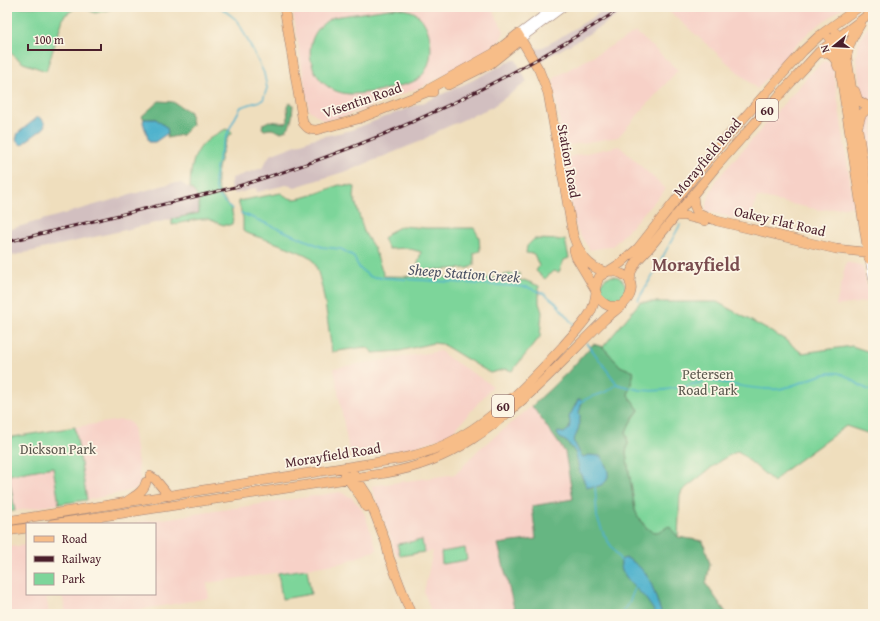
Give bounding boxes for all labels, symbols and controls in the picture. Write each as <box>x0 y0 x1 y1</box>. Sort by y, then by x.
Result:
scale bar <box>28 26 101 52</box>
north arrow <box>814 26 854 66</box>
text: 100 m <box>34 31 64 48</box>
text: N <box>816 43 833 55</box>
street label: Visentin Road <box>320 77 405 123</box>
road number: 60 <box>756 99 778 121</box>
street label: Morayfield Road <box>668 113 746 200</box>
street label: Station Road <box>553 123 585 200</box>
street label: Oakey Flat Road <box>732 201 828 241</box>
district label: Morayfield <box>652 251 741 278</box>
water label: Sheep Station Creek <box>407 259 521 287</box>
park label: Petersen Road Park <box>678 364 739 400</box>
road number: 60 <box>492 395 514 417</box>
street label: Morayfield Road <box>284 437 383 472</box>
park label: Dickson Park <box>20 439 97 459</box>
legend <box>26 523 156 595</box>
text: Road <box>62 530 88 547</box>
text: Railway <box>62 550 101 567</box>
text: Park <box>62 570 86 587</box>

